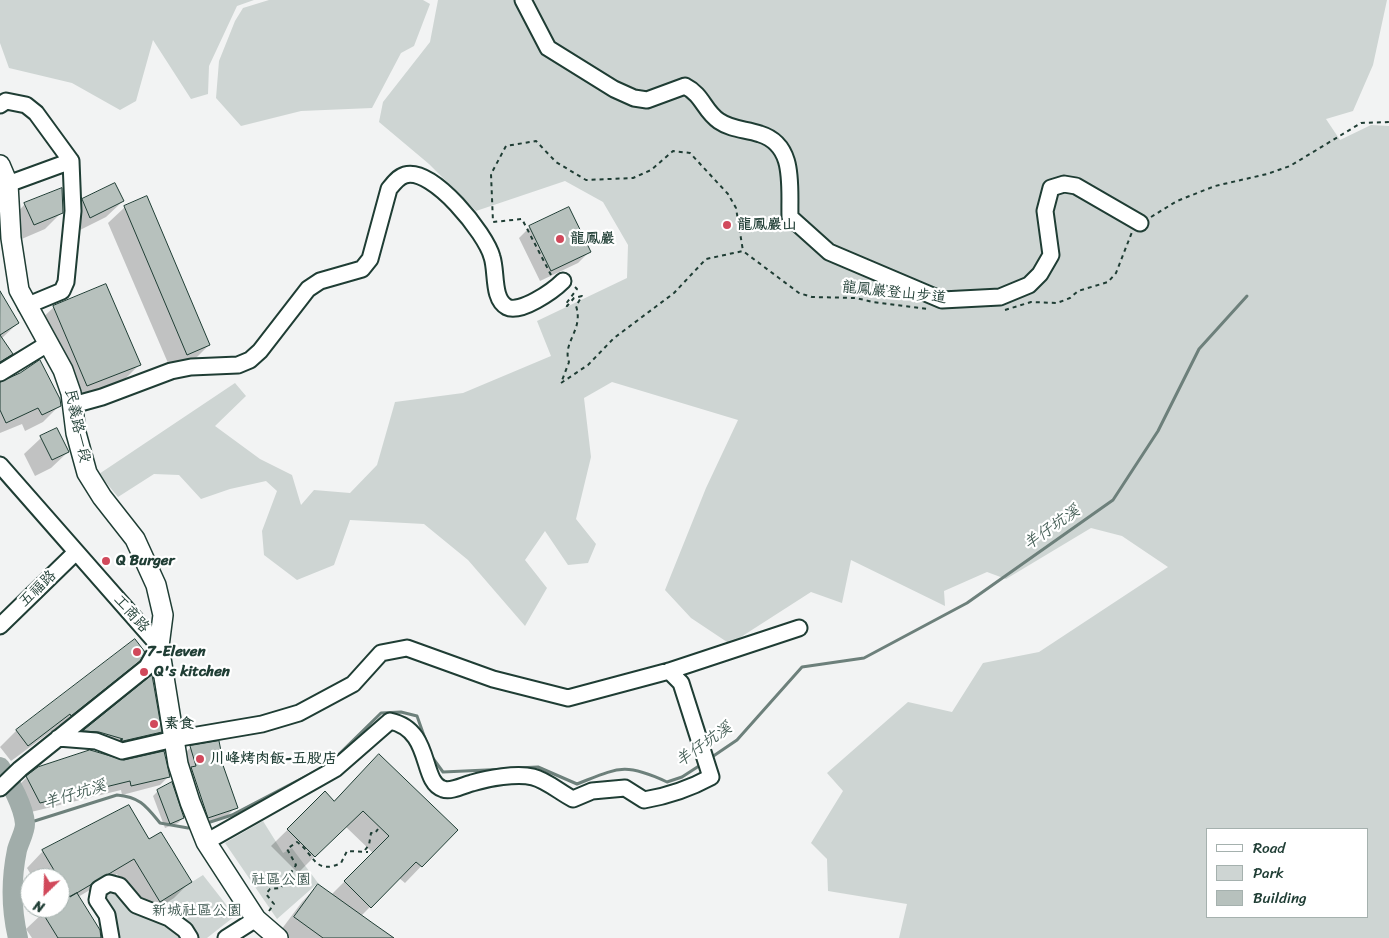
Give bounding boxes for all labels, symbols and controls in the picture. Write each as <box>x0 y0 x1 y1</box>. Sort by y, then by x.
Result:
place label: 龍鳳巖山 <box>737 216 797 234</box>
marker: 龍鳳巖山 <box>721 219 733 231</box>
place label: 龍鳳巖 <box>570 230 615 248</box>
marker: 龍鳳巖 <box>554 233 566 245</box>
street label: 龍鳳巖登山步道 <box>841 279 947 307</box>
street label: 民義路一段 <box>60 387 94 465</box>
water label: 羊仔坑溪 <box>1020 502 1084 554</box>
place label: Q Burger <box>116 552 175 570</box>
marker: Q Burger <box>100 555 112 567</box>
street label: 五福路 <box>16 567 60 611</box>
street label: 工商路 <box>109 591 153 637</box>
place label: 7-Eleven <box>147 643 206 661</box>
marker: 7-Eleven <box>131 646 143 658</box>
place label: Q's kitchen <box>154 663 230 681</box>
marker: Q's kitchen <box>138 666 150 678</box>
place label: 素食 <box>164 715 194 733</box>
marker: 素食 <box>148 718 160 730</box>
water label: 羊仔坑溪 <box>672 719 736 771</box>
place label: 川峰烤肉飯-五股店 <box>210 750 337 768</box>
marker: 川峰烤肉飯-五股店 <box>194 753 206 765</box>
water label: 羊仔坑溪 <box>42 776 108 814</box>
legend <box>1206 828 1369 918</box>
text: Road <box>1253 835 1285 861</box>
text: Park <box>1253 860 1284 886</box>
north arrow <box>20 868 70 918</box>
park label: 社區公園 <box>251 871 311 889</box>
text: Building <box>1253 885 1307 911</box>
text: N <box>30 893 49 920</box>
park label: 新城社區公園 <box>152 902 242 920</box>

